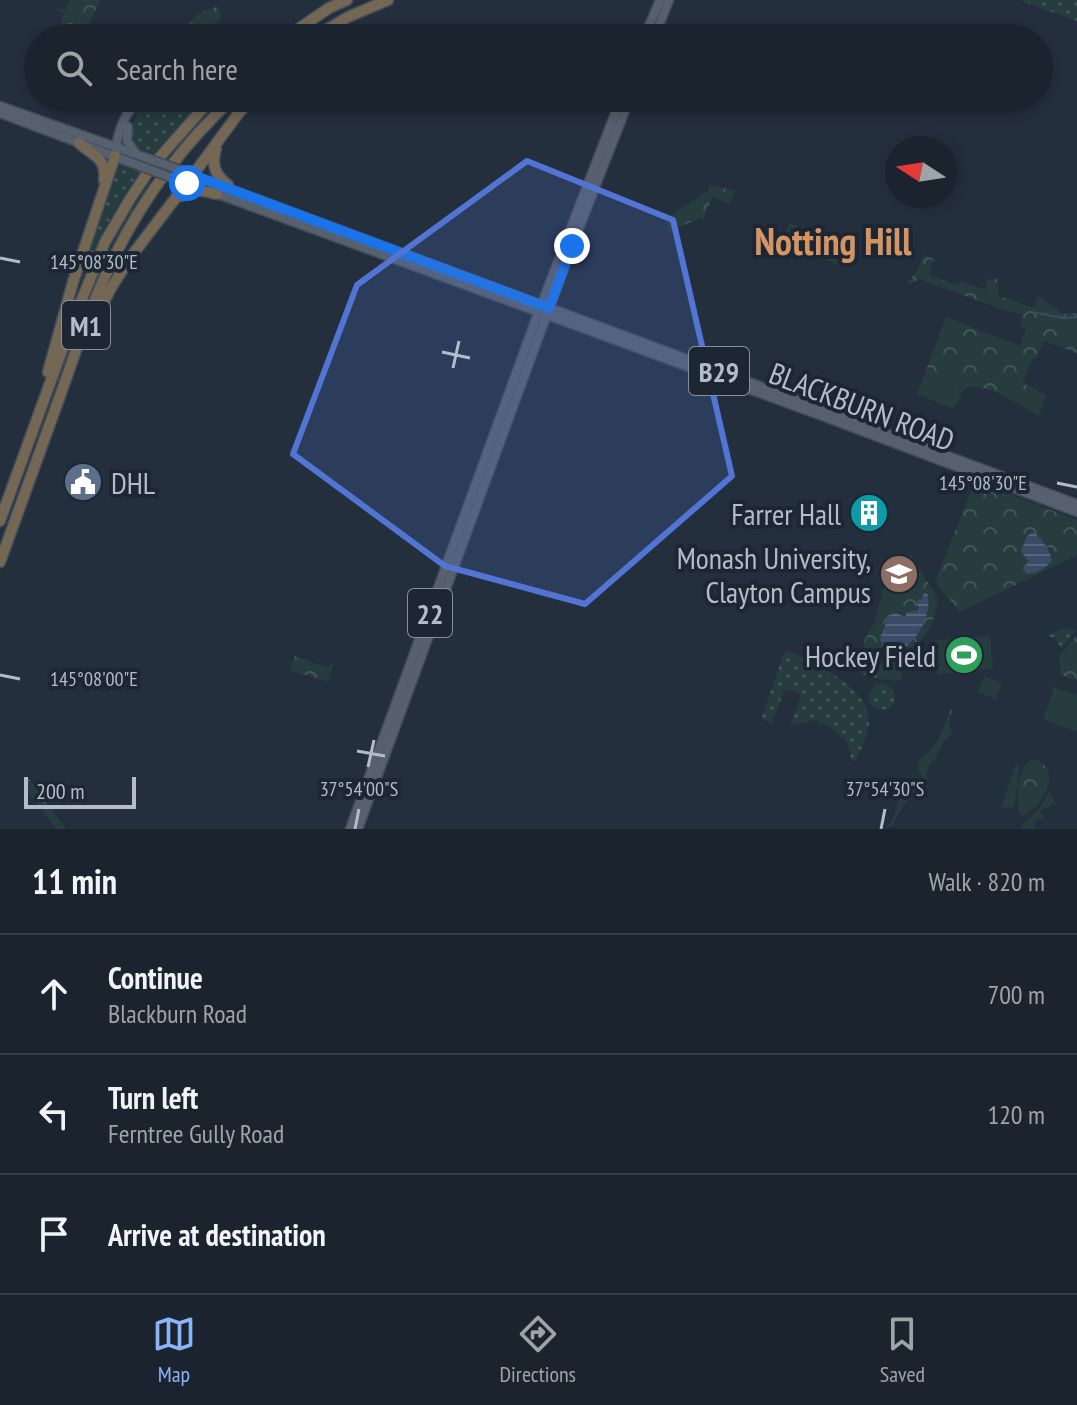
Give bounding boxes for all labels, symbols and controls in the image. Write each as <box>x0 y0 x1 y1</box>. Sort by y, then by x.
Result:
search box <box>24 24 1053 112</box>
icon: search <box>52 46 96 90</box>
text: Search here <box>116 49 238 88</box>
north arrow <box>885 136 957 208</box>
route start <box>169 165 205 201</box>
district label: Notting Hill <box>755 216 912 265</box>
route end <box>554 228 590 264</box>
text: 145°08'30"E <box>50 249 138 275</box>
road number: M1 <box>62 301 110 349</box>
road number: B29 <box>689 347 749 395</box>
street label: BLACKBURN ROAD <box>764 353 960 459</box>
public building icon: DHL <box>62 461 104 503</box>
place label: DHL <box>111 463 156 502</box>
text: 145°08'30"E <box>939 470 1027 496</box>
building icon: Farrer Hall <box>848 492 890 534</box>
place label: Farrer Hall <box>731 494 841 533</box>
place label: Monash University, Clayton Campus <box>677 538 871 611</box>
school or university icon: Monash University, Clayton Campus <box>878 553 920 595</box>
road number: 22 <box>408 589 452 637</box>
sports icon: Hockey Field <box>943 634 985 676</box>
place label: Hockey Field <box>805 636 936 675</box>
text: 145°08'00"E <box>50 666 138 692</box>
scale bar <box>24 773 136 809</box>
text: 37°54'00"S <box>320 776 398 802</box>
text: 37°54'30"S <box>846 776 924 802</box>
text: 200 m <box>36 777 85 805</box>
text: 11 min <box>32 859 117 903</box>
text: Walk · 820 m <box>928 865 1045 898</box>
text: Continue <box>108 958 203 997</box>
icon: ahead <box>32 972 76 1016</box>
text: 700 m <box>987 978 1045 1011</box>
text: Blackburn Road <box>108 997 247 1030</box>
text: Turn left <box>108 1078 198 1117</box>
icon: left <box>32 1092 76 1136</box>
text: 120 m <box>987 1098 1045 1131</box>
text: Ferntree Gully Road <box>108 1117 284 1150</box>
icon: arrive <box>32 1212 76 1256</box>
text: Arrive at destination <box>108 1215 326 1254</box>
tab: Map <box>152 1312 196 1388</box>
tab: Directions <box>500 1312 576 1388</box>
tab: Saved <box>880 1312 925 1388</box>

